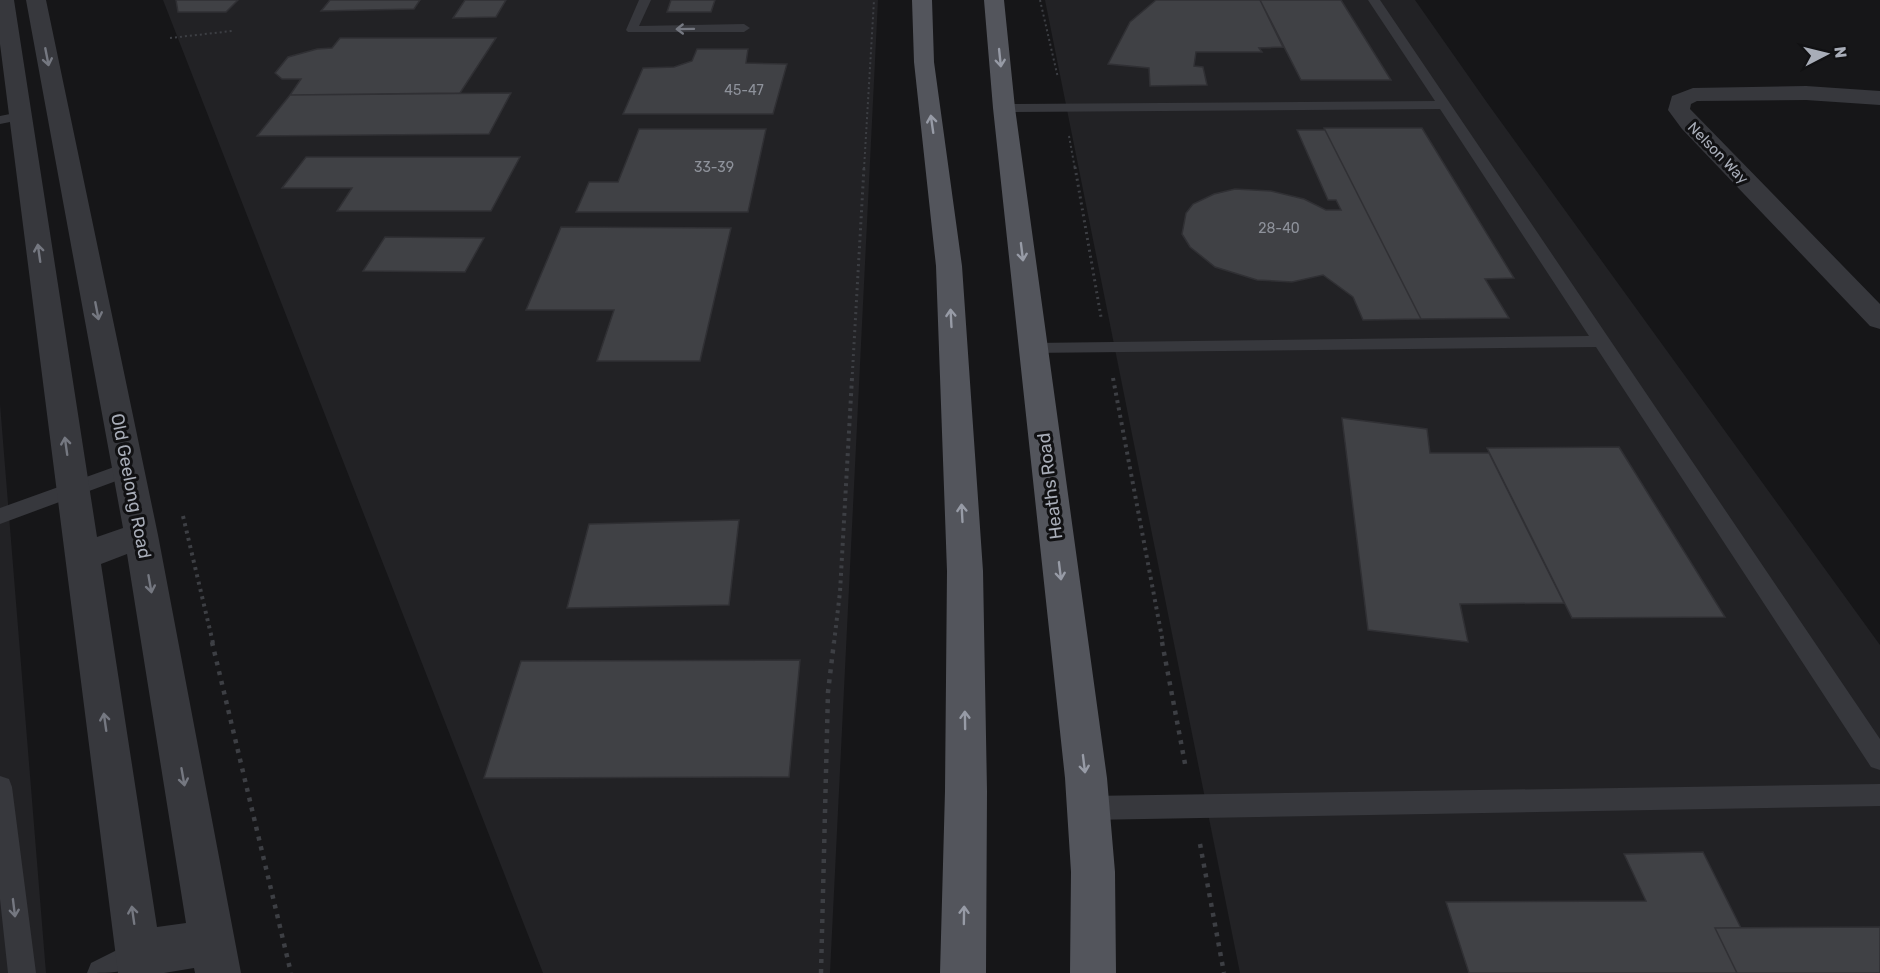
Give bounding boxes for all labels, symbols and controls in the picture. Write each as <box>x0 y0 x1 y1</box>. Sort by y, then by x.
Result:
one-way arrow <box>676 23 696 35</box>
north arrow <box>1796 24 1856 84</box>
text: N <box>1830 45 1851 59</box>
one-way arrow <box>42 47 53 67</box>
one-way arrow <box>994 48 1005 68</box>
house number: 45-47 <box>724 82 764 99</box>
one-way arrow <box>926 115 937 135</box>
street label: Nelson Way <box>1684 118 1752 188</box>
house number: 33-39 <box>694 159 734 176</box>
house number: 28-40 <box>1258 220 1300 237</box>
one-way arrow <box>1017 242 1028 261</box>
one-way arrow <box>33 243 44 263</box>
one-way arrow <box>92 300 103 320</box>
one-way arrow <box>946 309 957 329</box>
street label: Old Geelong Road <box>106 411 156 561</box>
street label: Heaths Road <box>1033 432 1067 540</box>
one-way arrow <box>61 436 72 456</box>
one-way arrow <box>956 503 967 523</box>
one-way arrow <box>1055 560 1066 580</box>
one-way arrow <box>145 574 156 594</box>
one-way arrow <box>960 710 971 730</box>
one-way arrow <box>100 713 111 732</box>
one-way arrow <box>1079 754 1090 774</box>
one-way arrow <box>178 766 189 786</box>
one-way arrow <box>9 897 20 917</box>
one-way arrow <box>958 905 970 925</box>
one-way arrow <box>128 906 139 925</box>

